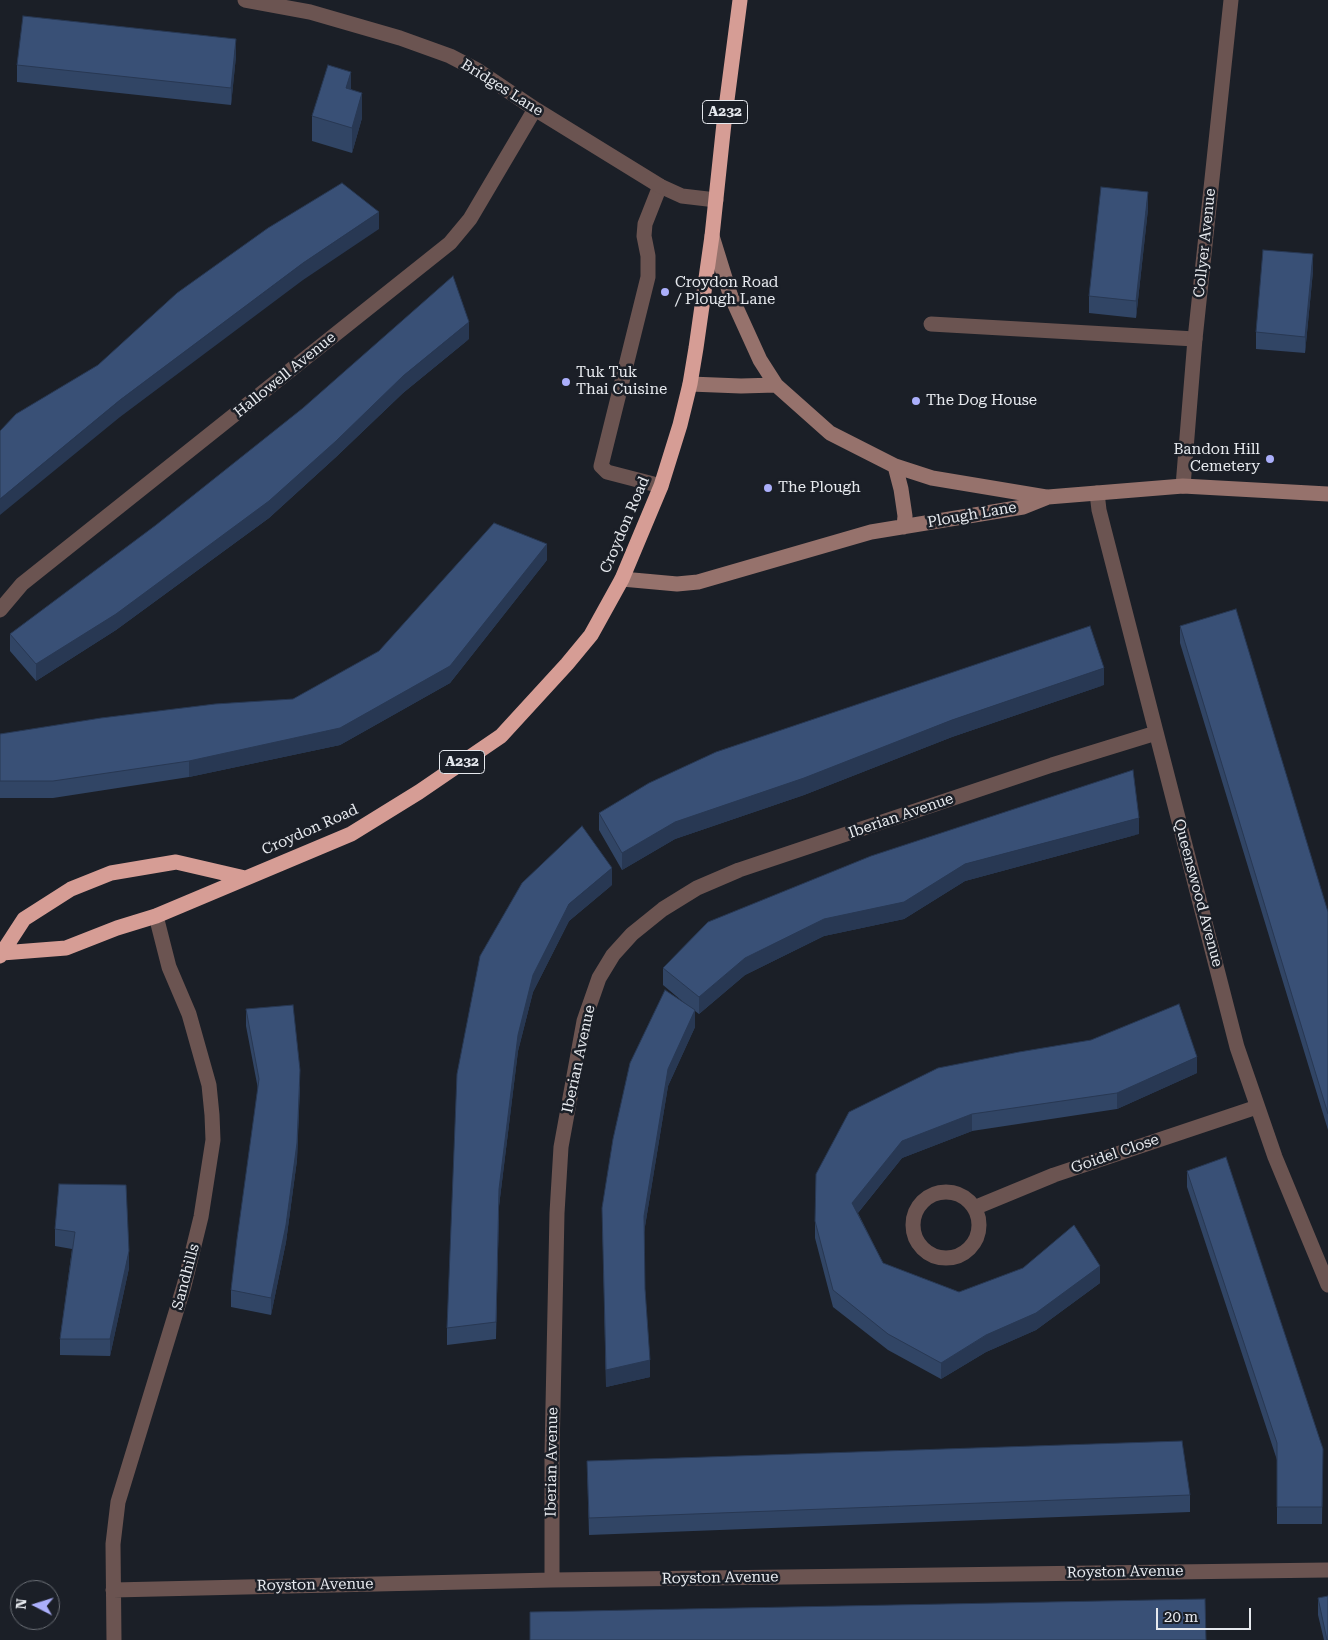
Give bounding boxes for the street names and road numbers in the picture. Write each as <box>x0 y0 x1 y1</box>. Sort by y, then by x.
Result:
street label: Bridges Lane <box>458 56 546 120</box>
road number: A232 <box>702 100 748 124</box>
street label: Collyer Avenue <box>1190 187 1220 299</box>
street label: Hallowell Avenue <box>230 328 340 422</box>
street label: Croydon Road <box>597 474 653 576</box>
street label: Plough Lane <box>926 498 1018 532</box>
road number: A232 <box>440 750 484 774</box>
street label: Iberian Avenue <box>846 790 956 842</box>
street label: Croydon Road <box>259 801 361 859</box>
street label: Queenswood Avenue <box>1170 817 1226 969</box>
street label: Iberian Avenue <box>559 1003 599 1115</box>
street label: Goidel Close <box>1069 1131 1161 1177</box>
street label: Sandhills <box>169 1242 203 1312</box>
street label: Iberian Avenue <box>542 1407 562 1517</box>
street label: Royston Avenue <box>1066 1562 1184 1582</box>
street label: Royston Avenue <box>661 1568 779 1588</box>
street label: Royston Avenue <box>256 1575 374 1595</box>

